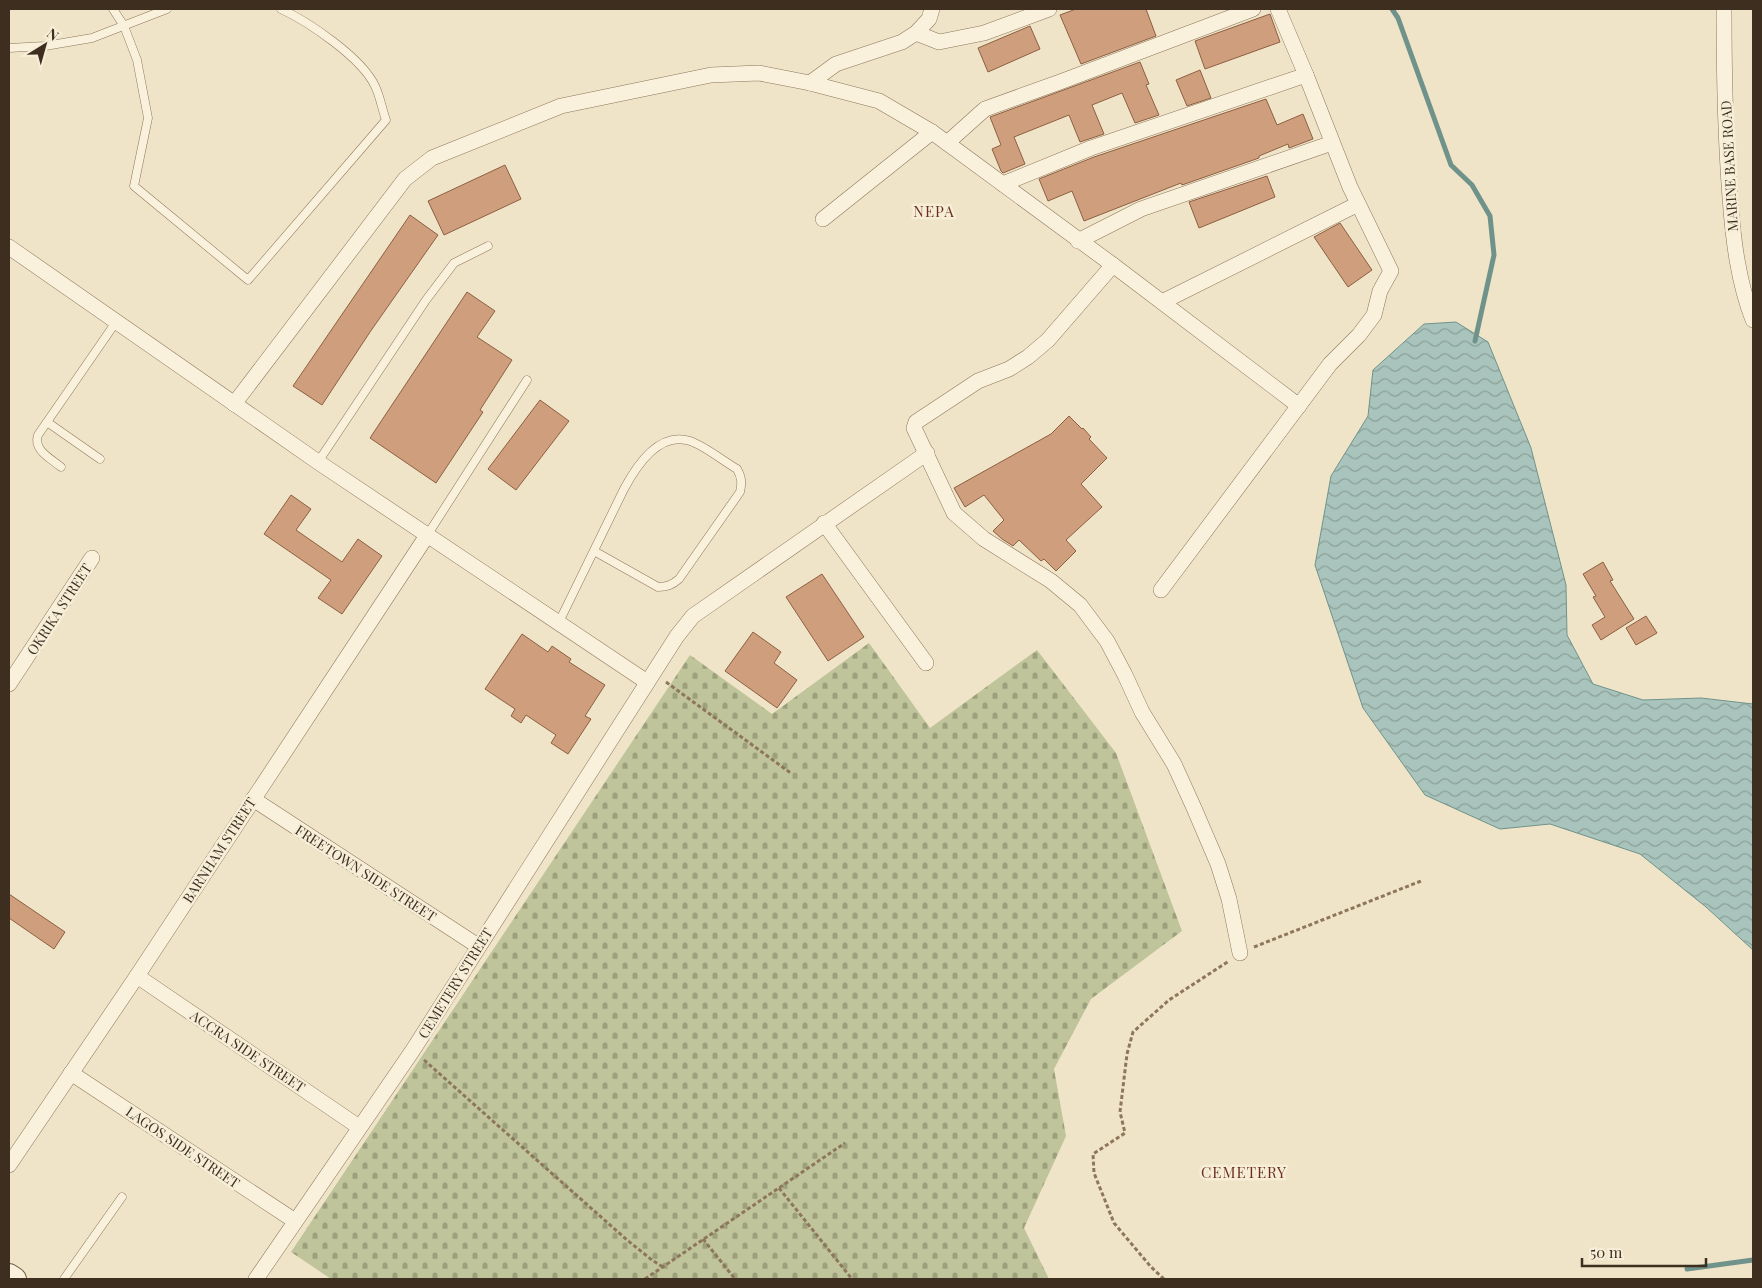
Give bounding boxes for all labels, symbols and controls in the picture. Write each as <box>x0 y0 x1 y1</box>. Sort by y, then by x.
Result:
north arrow <box>20 20 70 70</box>
text: N <box>43 24 63 45</box>
street label: MARINE BASE ROAD <box>1716 100 1742 232</box>
district label: NEPA <box>913 201 955 221</box>
street label: OKRIKA STREET <box>22 559 96 659</box>
street label: BARNHAM STREET <box>178 793 260 906</box>
street label: FREETOWN SIDE STREET <box>292 820 440 926</box>
street label: CEMETERY STREET <box>413 924 497 1042</box>
street label: ACCRA SIDE STREET <box>186 1005 309 1097</box>
street label: LAGOS SIDE STREET <box>122 1102 244 1192</box>
district label: CEMETERY <box>1201 1162 1287 1182</box>
scale bar <box>1582 1236 1706 1268</box>
text: 50 m <box>1590 1242 1623 1262</box>

